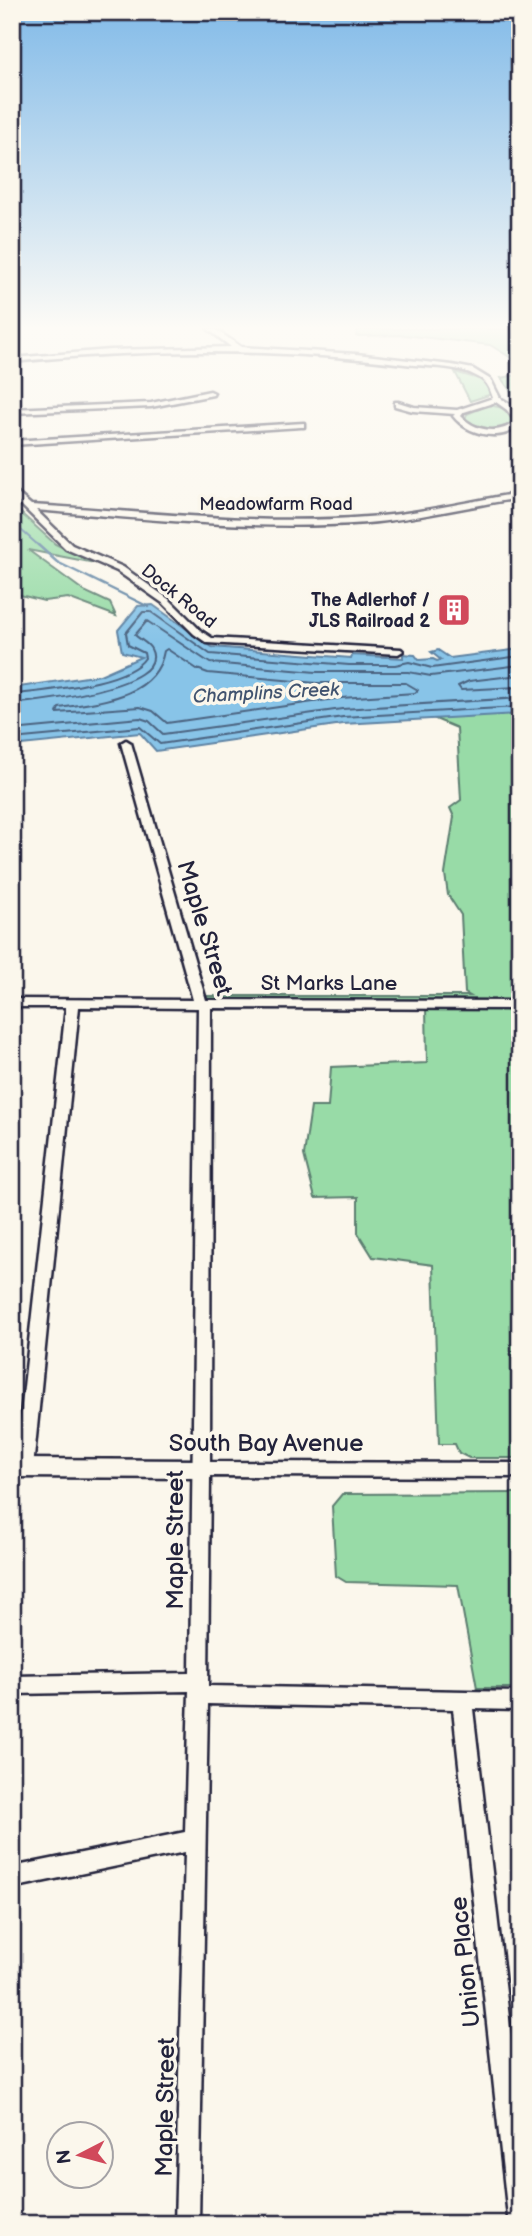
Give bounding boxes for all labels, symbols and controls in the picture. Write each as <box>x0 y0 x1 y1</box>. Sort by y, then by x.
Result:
street label: Meadowfarm Road <box>199 494 353 515</box>
street label: Dock Road <box>137 560 220 633</box>
place label: The Adlerhof / JLS Railroad 2 <box>309 590 430 632</box>
building icon: The Adlerhof / JLS Railroad 2 <box>435 591 473 629</box>
water label: Champlins Creek <box>192 678 341 709</box>
street label: Maple Street <box>170 857 239 1000</box>
street label: St Marks Lane <box>261 971 397 996</box>
street label: South Bay Avenue <box>169 1429 363 1458</box>
street label: Maple Street <box>161 1470 190 1610</box>
street label: Union Place <box>444 1895 487 2029</box>
street label: Maple Street <box>150 2036 181 2177</box>
north arrow <box>46 2120 116 2190</box>
text: N <box>52 2148 77 2165</box>

